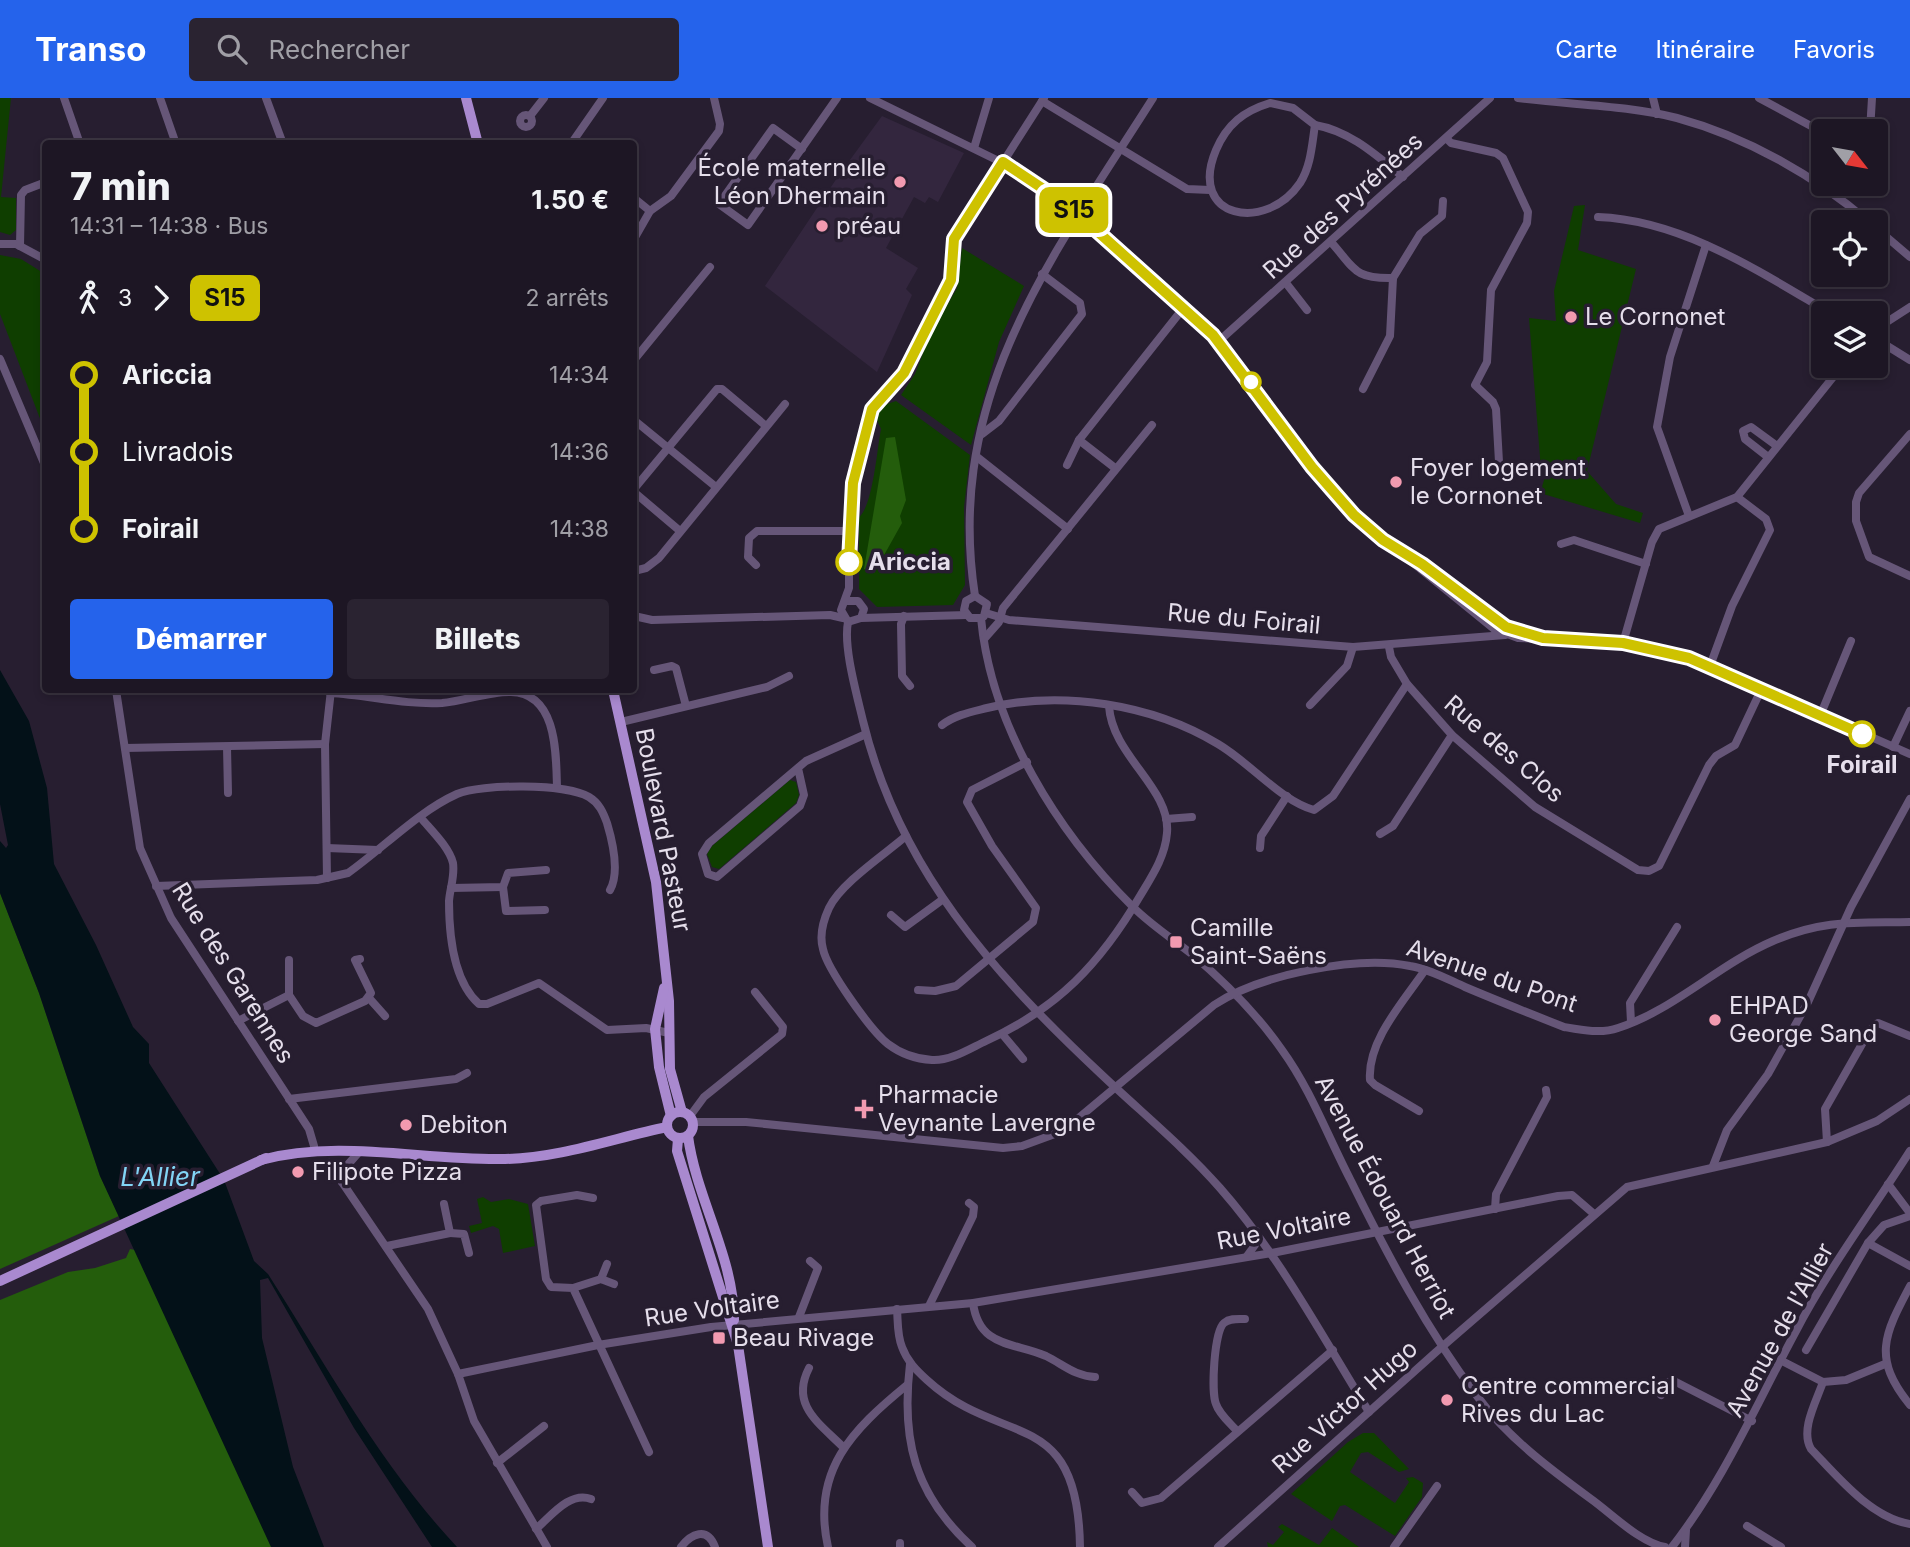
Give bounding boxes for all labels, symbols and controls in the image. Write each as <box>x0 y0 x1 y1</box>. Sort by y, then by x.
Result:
search box <box>189 18 679 81</box>
text: Transo <box>35 29 147 69</box>
icon: search <box>213 30 251 68</box>
text: Rechercher <box>269 34 410 65</box>
text: Carte <box>1555 35 1617 64</box>
text: Itinéraire <box>1655 35 1755 64</box>
text: Favoris <box>1793 35 1875 64</box>
north arrow <box>1811 119 1888 196</box>
map controls <box>1811 119 1888 378</box>
street label: Rue des Pyrénées <box>1257 126 1428 285</box>
place label: École maternelle Léon Dhermain <box>698 152 886 210</box>
text: 7 min <box>70 163 171 209</box>
marker: École maternelle Léon Dhermain <box>892 174 908 190</box>
text: 1.50 € <box>531 184 609 215</box>
line badge: S15 <box>1034 187 1114 233</box>
text: S15 <box>1053 195 1095 224</box>
button: locate <box>1811 210 1888 287</box>
place label: préau <box>836 211 901 240</box>
text: 14:31 – 14:38 · Bus <box>70 212 268 240</box>
marker: préau <box>814 218 830 234</box>
icon: walk <box>70 279 108 317</box>
icon: forward <box>142 279 180 317</box>
text: S15 <box>204 283 246 312</box>
text: 3 <box>118 284 132 312</box>
text: 2 arrêts <box>525 284 609 312</box>
button: layers <box>1811 301 1888 378</box>
place label: Le Cornonet <box>1585 302 1725 331</box>
marker: Le Cornonet <box>1563 309 1579 325</box>
text: Ariccia <box>122 359 212 390</box>
text: 14:34 <box>549 361 609 389</box>
unlabelled marker <box>1241 372 1261 392</box>
text: Livradois <box>122 436 234 467</box>
text: 14:36 <box>550 438 609 466</box>
place label: Foyer logement le Cornonet <box>1410 453 1586 510</box>
marker: Foyer logement le Cornonet <box>1388 474 1404 490</box>
text: Foirail <box>122 513 199 544</box>
text: 14:38 <box>550 515 609 543</box>
place label: Ariccia <box>868 547 951 576</box>
marker: Ariccia <box>836 549 862 575</box>
street label: Rue du Foirail <box>1166 597 1322 640</box>
button: Démarrer <box>70 599 333 679</box>
button: Billets <box>347 599 609 679</box>
street label: Rue des Clos <box>1439 689 1570 808</box>
marker: Foirail <box>1849 721 1875 747</box>
street label: Boulevard Pasteur <box>630 726 697 934</box>
place label: Foirail <box>1826 750 1898 779</box>
street label: Rue des Garennes <box>166 877 301 1068</box>
place label: Camille Saint-Saëns <box>1190 913 1327 970</box>
street label: Avenue du Pont <box>1403 933 1581 1018</box>
marker: Camille Saint-Saëns <box>1168 934 1184 950</box>
place label: EHPAD George Sand <box>1729 991 1877 1048</box>
marker: EHPAD George Sand <box>1707 1012 1723 1028</box>
street label: Avenue Édouard Herriot <box>1309 1070 1463 1323</box>
place label: Pharmacie Veynante Lavergne <box>878 1080 1096 1137</box>
marker: Pharmacie Veynante Lavergne <box>856 1101 872 1117</box>
place label: Debiton <box>420 1110 508 1139</box>
marker: Debiton <box>398 1117 414 1133</box>
place label: Filipote Pizza <box>312 1157 462 1186</box>
water label: L'Allier <box>120 1161 201 1192</box>
marker: Filipote Pizza <box>290 1164 306 1180</box>
street label: Rue Voltaire <box>1214 1201 1354 1256</box>
street label: Avenue de l'Allier <box>1720 1238 1839 1422</box>
street label: Rue Voltaire <box>642 1285 781 1332</box>
place label: Beau Rivage <box>733 1323 874 1352</box>
marker: Beau Rivage <box>711 1330 727 1346</box>
street label: Rue Victor Hugo <box>1266 1334 1423 1479</box>
place label: Centre commercial Rives du Lac <box>1461 1371 1676 1428</box>
marker: Centre commercial Rives du Lac <box>1439 1392 1455 1408</box>

